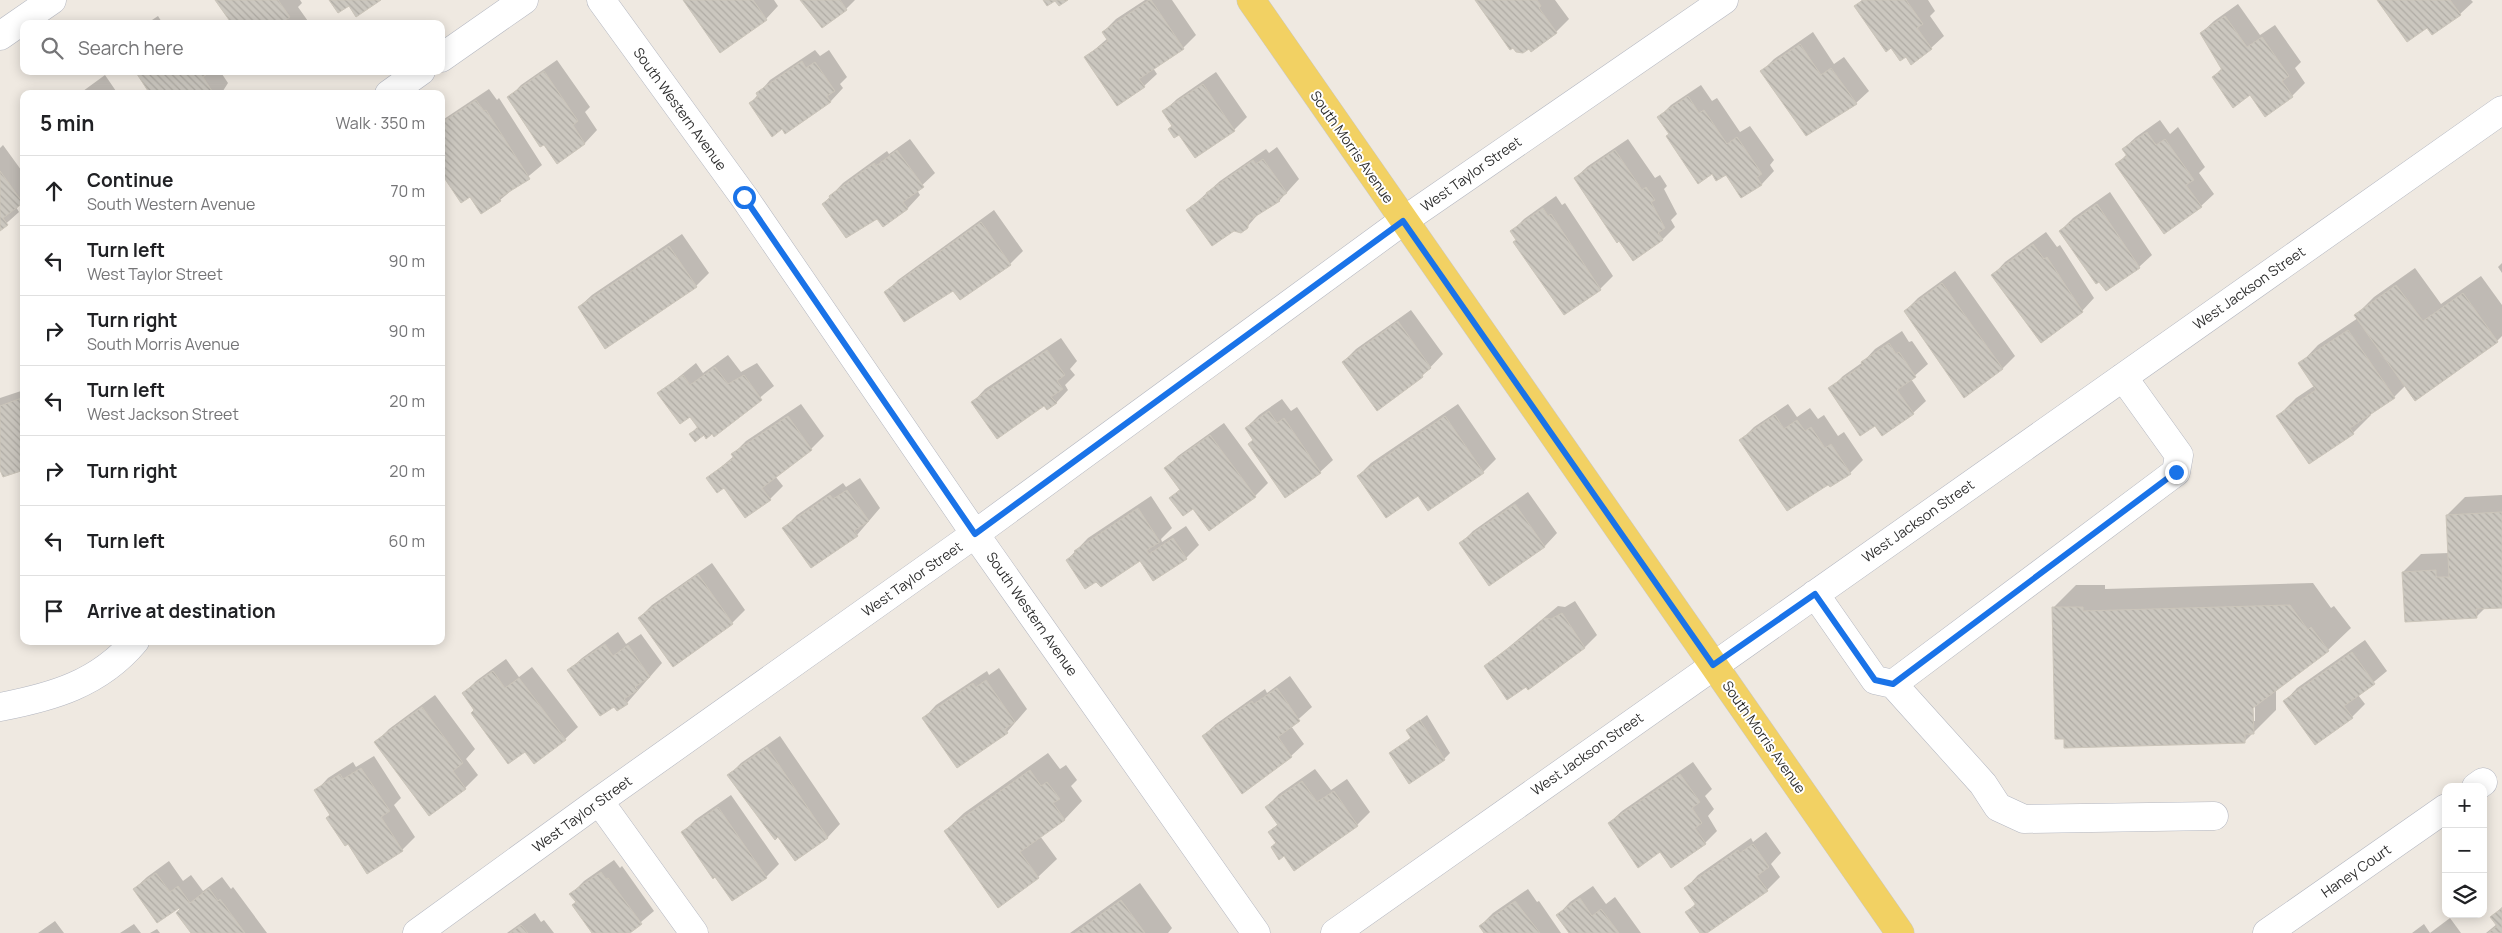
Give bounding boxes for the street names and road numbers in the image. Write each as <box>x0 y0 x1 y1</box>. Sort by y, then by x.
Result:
street label: South Western Avenue <box>629 44 731 174</box>
street label: South Morris Avenue <box>1306 87 1398 207</box>
street label: West Taylor Street <box>1417 132 1525 215</box>
street label: West Jackson Street <box>2189 241 2309 333</box>
street label: West Jackson Street <box>1858 474 1978 566</box>
street label: West Taylor Street <box>858 537 966 620</box>
street label: South Western Avenue <box>982 548 1082 680</box>
street label: South Morris Avenue <box>1718 677 1810 797</box>
street label: West Jackson Street <box>1527 707 1647 799</box>
street label: West Taylor Street <box>528 771 636 856</box>
street label: Haney Court <box>2317 839 2395 902</box>

